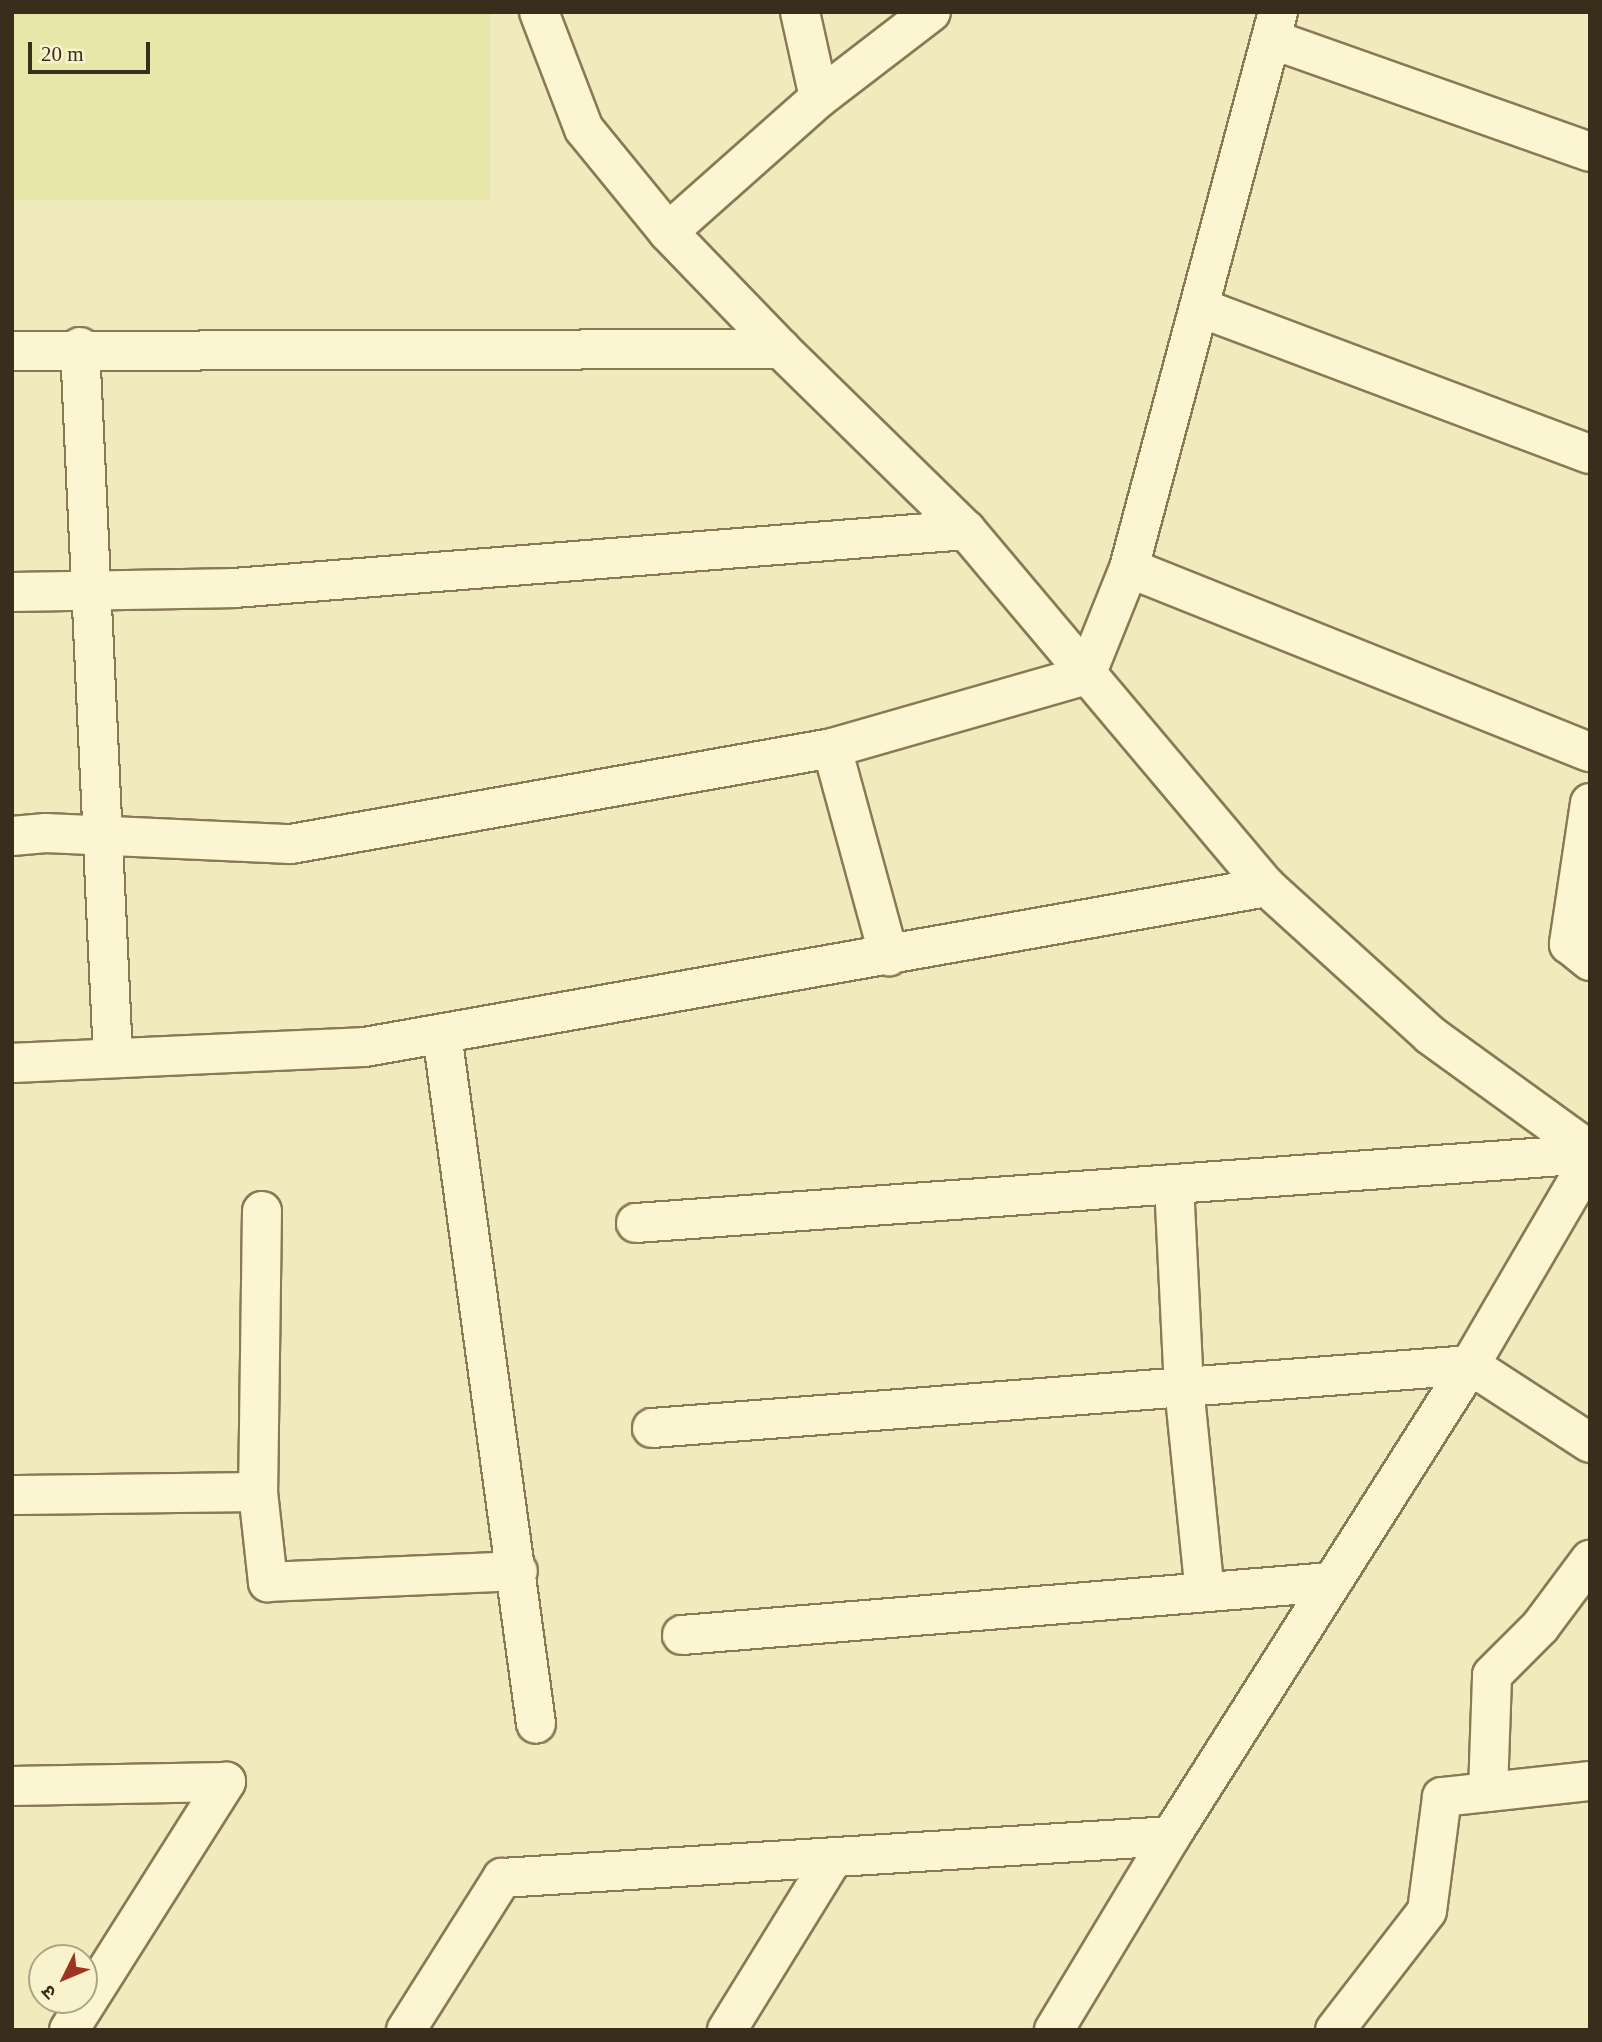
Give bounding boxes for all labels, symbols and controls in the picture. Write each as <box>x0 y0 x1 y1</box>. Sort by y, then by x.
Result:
scale bar <box>32 28 154 72</box>
text: 20 m <box>41 42 84 66</box>
north arrow <box>28 1944 98 2014</box>
text: उ <box>37 1981 60 2004</box>

